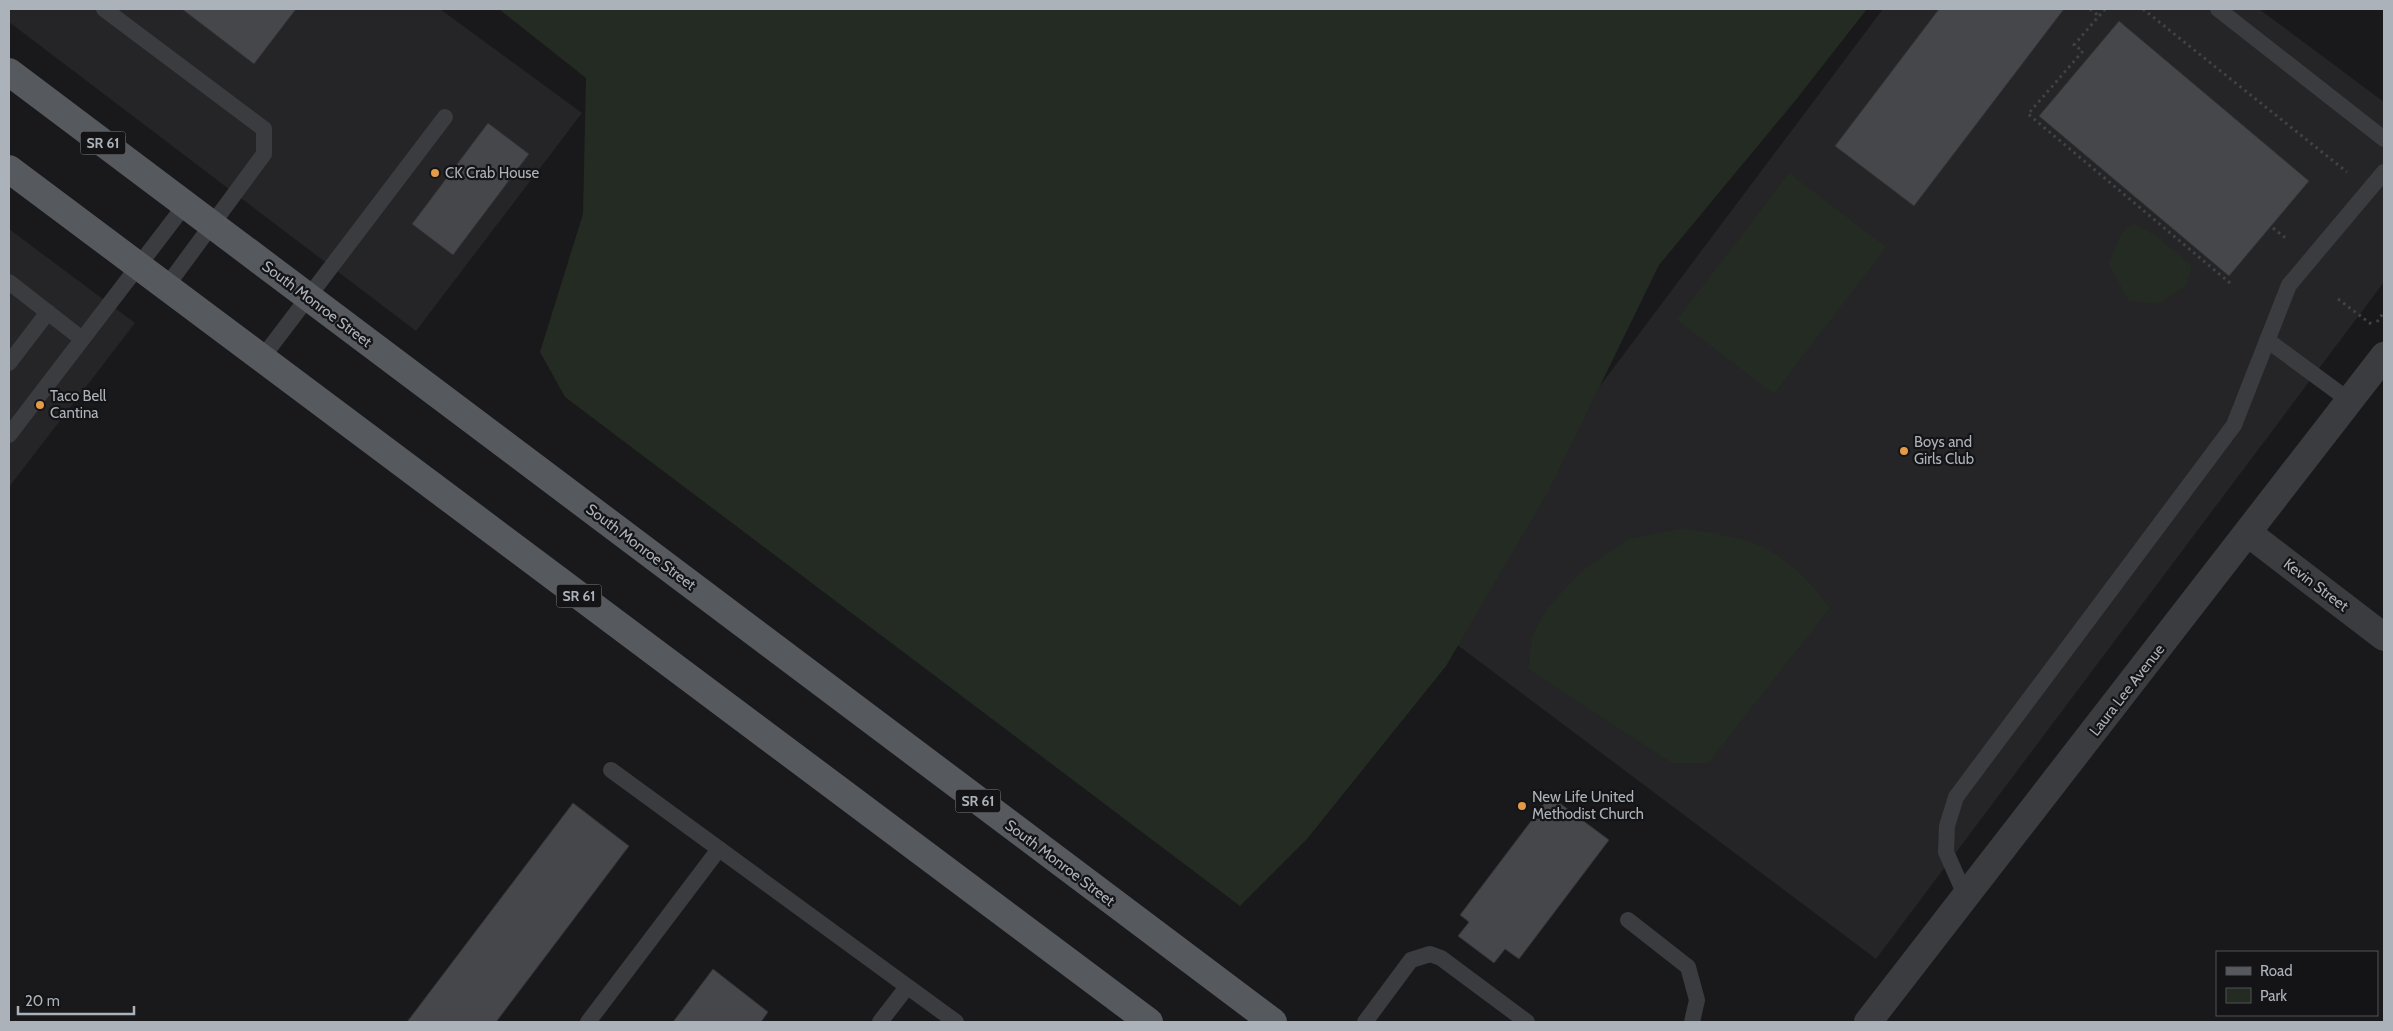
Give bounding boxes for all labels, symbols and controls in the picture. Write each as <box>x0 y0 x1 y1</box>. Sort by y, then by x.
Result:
road number: SR 61 <box>80 132 126 154</box>
place label: CK Crab House <box>445 164 539 182</box>
marker: CK Crab House <box>429 167 441 179</box>
street label: South Monroe Street <box>259 257 375 351</box>
place label: Taco Bell Cantina <box>50 387 107 422</box>
marker: Taco Bell Cantina <box>34 399 46 411</box>
place label: Boys and Girls Club <box>1914 433 1974 468</box>
marker: Boys and Girls Club <box>1898 445 1910 457</box>
street label: South Monroe Street <box>583 500 699 594</box>
street label: Kevin Street <box>2280 555 2352 615</box>
road number: SR 61 <box>556 584 602 608</box>
street label: Laura Lee Avenue <box>2086 640 2169 739</box>
place label: New Life United Methodist Church <box>1532 788 1644 823</box>
road number: SR 61 <box>956 789 1000 812</box>
marker: New Life United Methodist Church <box>1516 800 1528 812</box>
street label: South Monroe Street <box>1002 816 1118 910</box>
legend <box>2216 951 2378 1016</box>
text: Road <box>2260 962 2293 980</box>
scale bar <box>18 984 134 1016</box>
text: Park <box>2260 987 2287 1005</box>
text: 20 m <box>25 992 60 1010</box>

